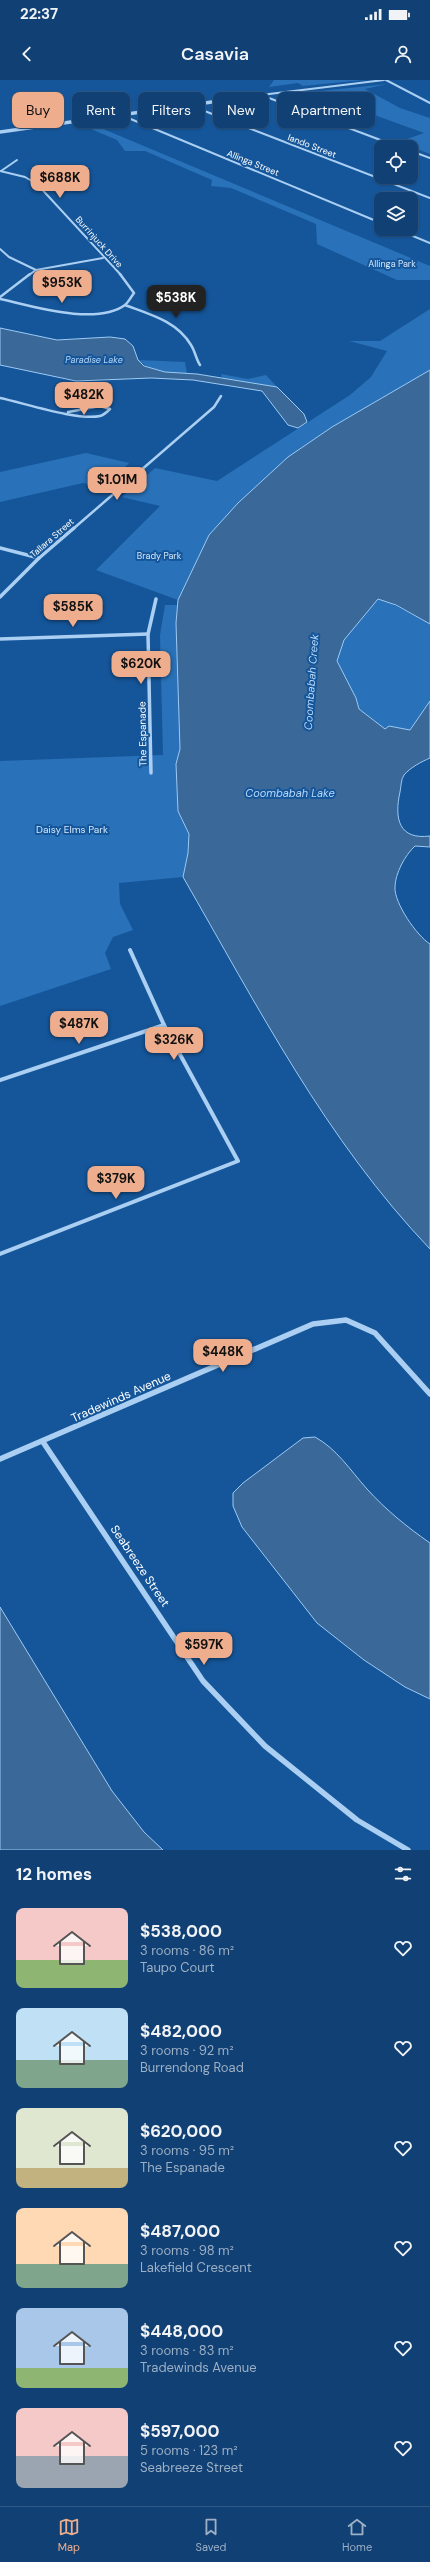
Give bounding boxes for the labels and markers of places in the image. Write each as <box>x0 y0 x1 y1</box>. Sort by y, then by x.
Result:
pin: $688K <box>32 165 88 199</box>
pin: $953K <box>34 270 90 304</box>
pin: $538K <box>148 285 204 319</box>
pin: $482K <box>56 382 112 416</box>
pin: $1.01M <box>84 467 150 501</box>
pin: $585K <box>45 594 101 628</box>
pin: $620K <box>113 651 169 685</box>
pin: $487K <box>51 1011 107 1045</box>
pin: $326K <box>146 1027 202 1061</box>
pin: $379K <box>88 1166 144 1200</box>
pin: $448K <box>195 1339 251 1373</box>
pin: $597K <box>176 1632 232 1666</box>

